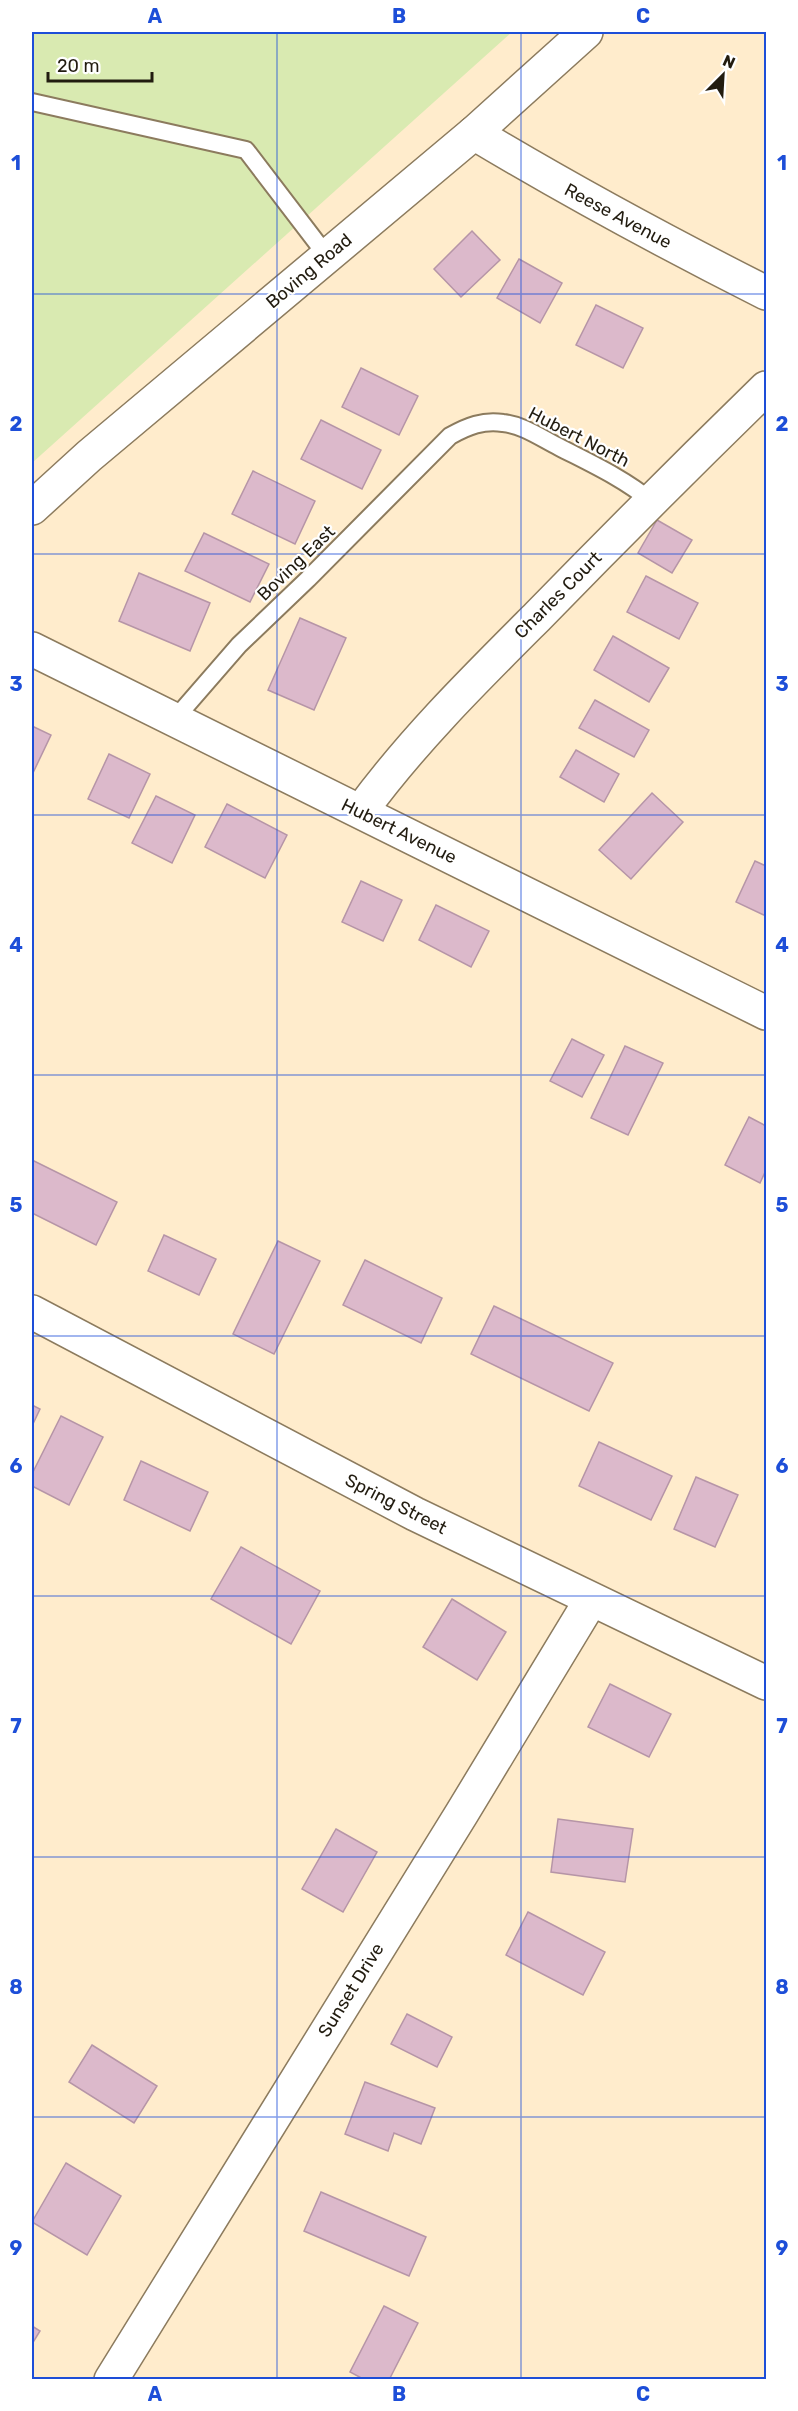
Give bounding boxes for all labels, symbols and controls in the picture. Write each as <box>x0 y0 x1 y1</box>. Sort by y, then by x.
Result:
text: A <box>148 4 163 28</box>
text: B <box>392 4 406 28</box>
text: C <box>636 4 650 28</box>
scale bar <box>48 45 152 83</box>
north arrow <box>693 45 753 105</box>
text: N <box>720 51 738 73</box>
text: 20 m <box>57 55 99 77</box>
text: 1 <box>11 151 21 175</box>
text: 1 <box>777 151 787 175</box>
street label: Reese Avenue <box>561 179 675 253</box>
street label: Boving Road <box>262 229 356 313</box>
street label: Hubert North <box>525 402 633 472</box>
text: 2 <box>10 412 23 436</box>
text: 2 <box>776 412 789 436</box>
street label: Boving East <box>253 521 339 605</box>
street label: Charles Court <box>510 547 606 643</box>
text: 3 <box>9 672 23 696</box>
text: 3 <box>775 672 789 696</box>
street label: Hubert Avenue <box>338 794 460 868</box>
text: 4 <box>9 933 23 957</box>
text: 4 <box>775 933 789 957</box>
text: 5 <box>10 1193 23 1217</box>
text: 5 <box>776 1193 789 1217</box>
text: 6 <box>9 1454 23 1478</box>
text: 6 <box>775 1454 789 1478</box>
street label: Spring Street <box>341 1469 451 1539</box>
text: 7 <box>10 1714 22 1738</box>
text: 7 <box>776 1714 788 1738</box>
street label: Sunset Drive <box>313 1939 389 2041</box>
text: 8 <box>9 1975 23 1999</box>
text: 8 <box>775 1975 789 1999</box>
text: 9 <box>10 2236 23 2260</box>
text: 9 <box>776 2236 789 2260</box>
text: A <box>148 2382 163 2406</box>
text: B <box>392 2382 406 2406</box>
text: C <box>636 2382 650 2406</box>

